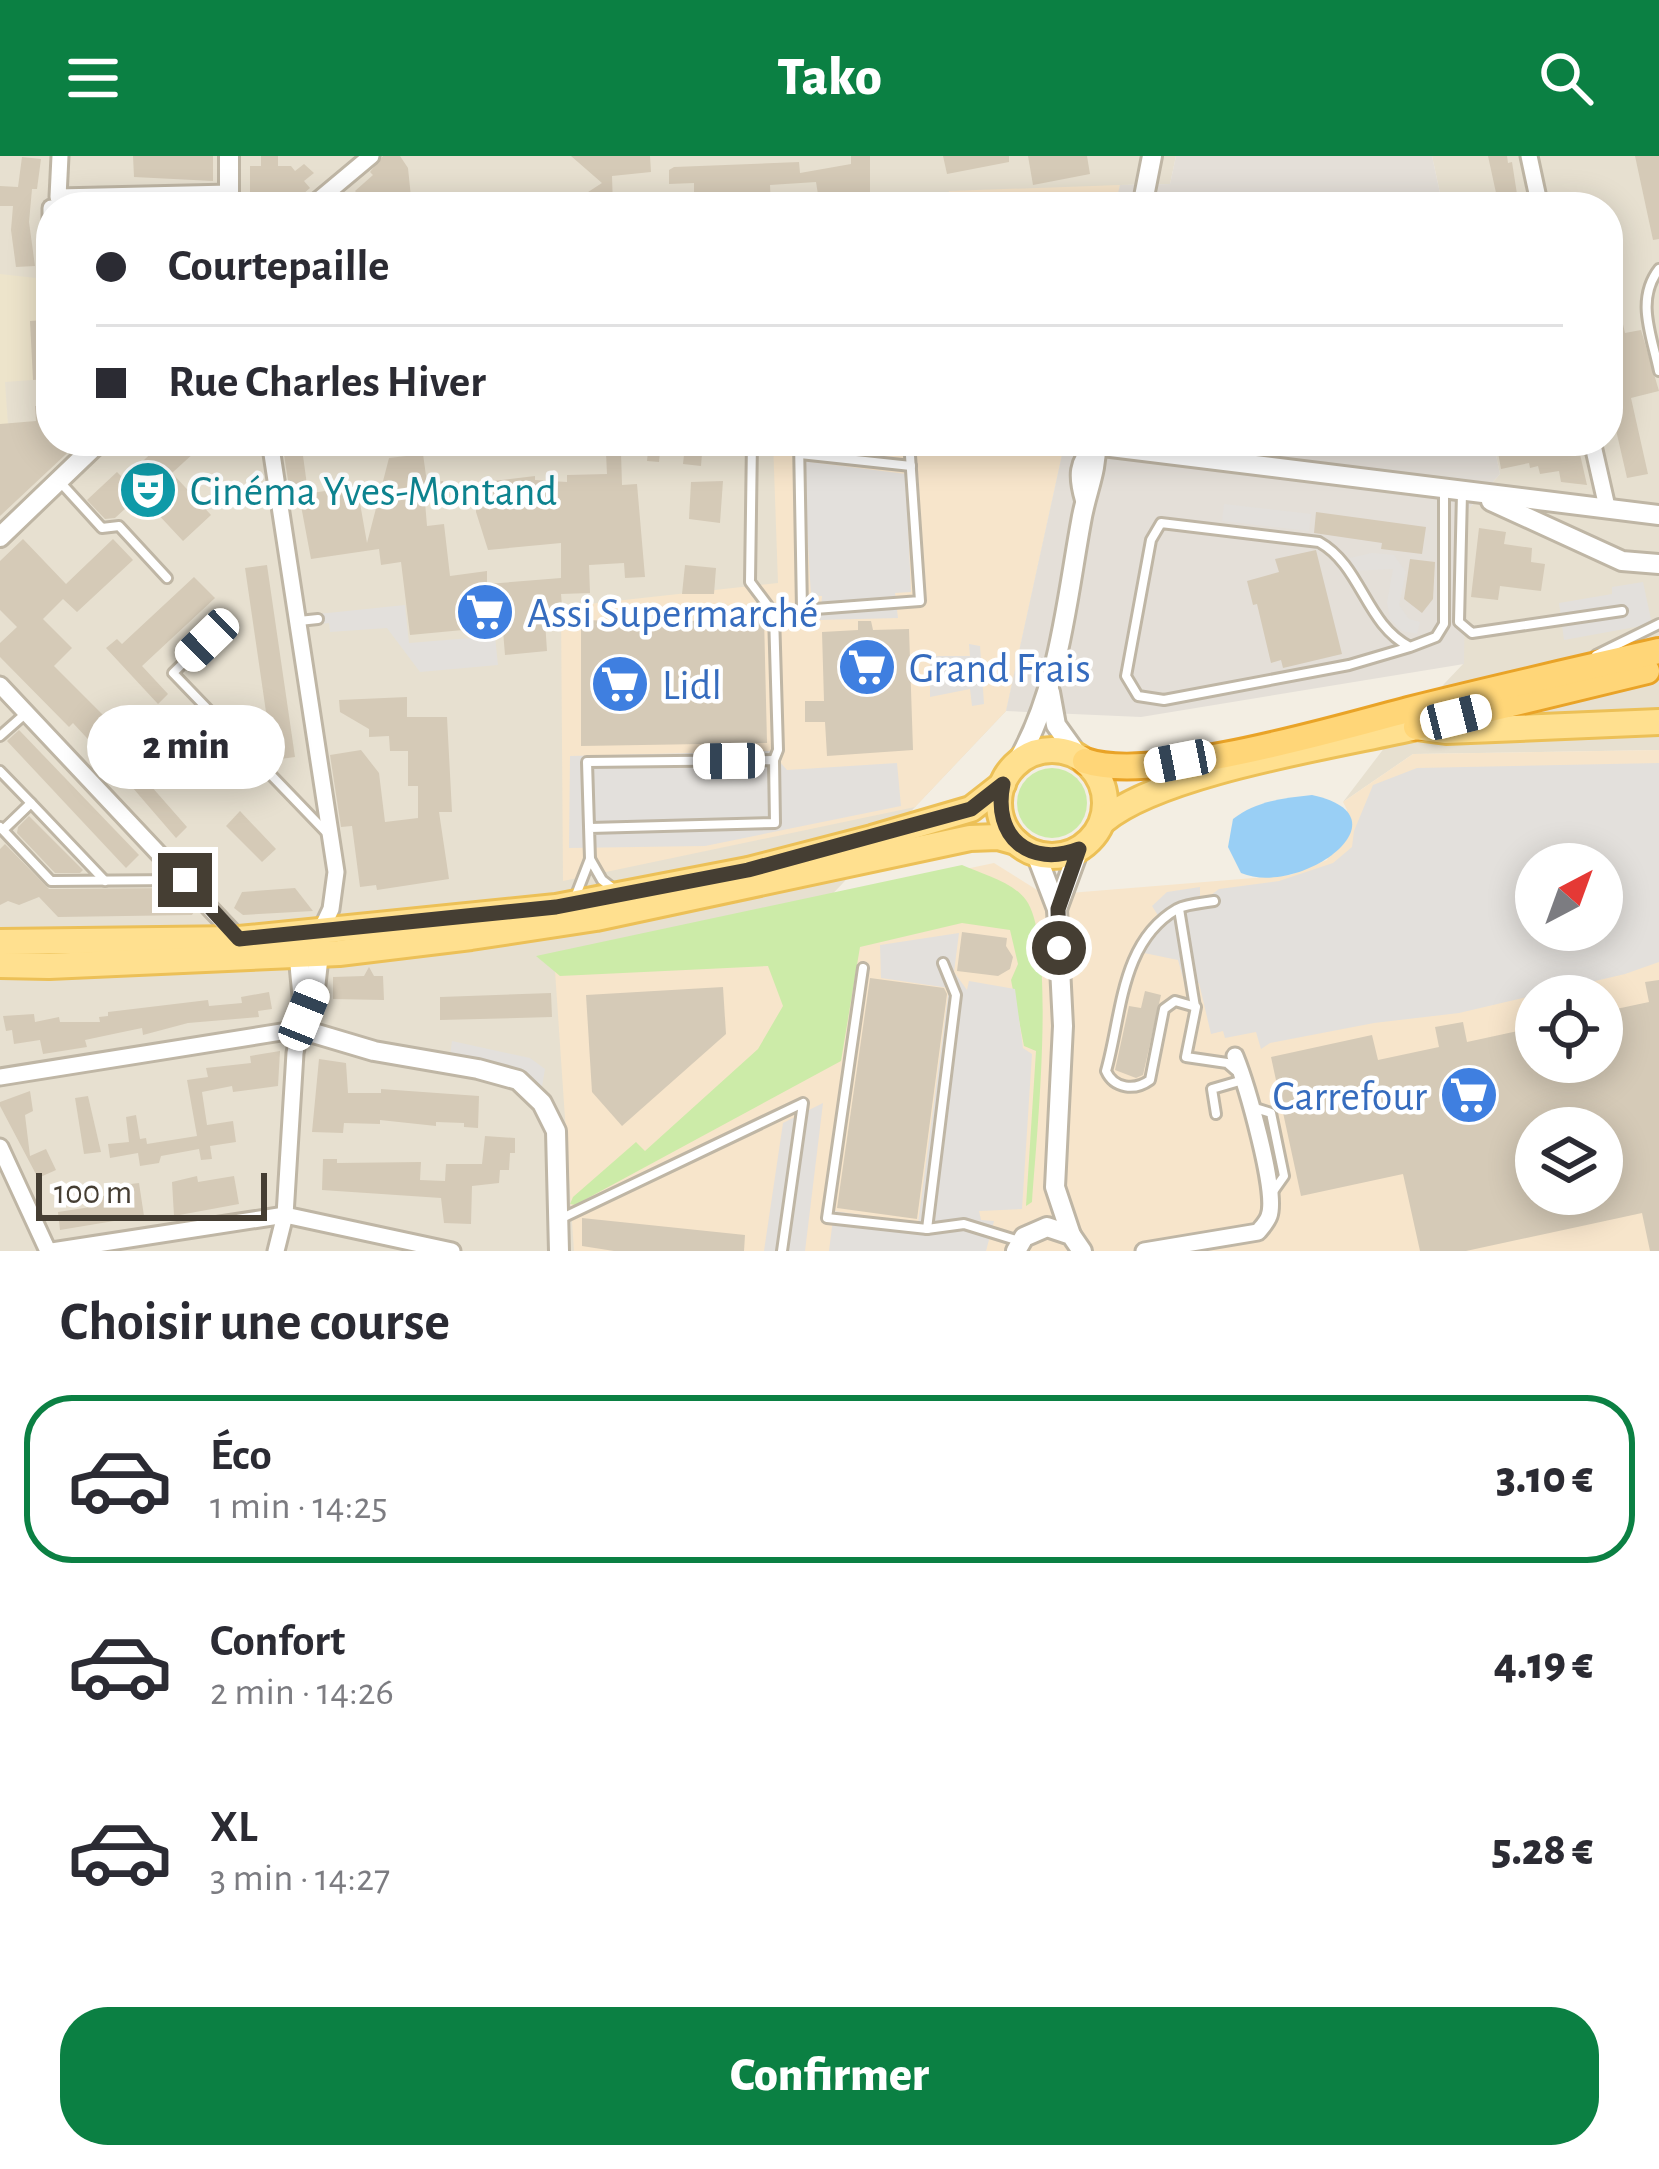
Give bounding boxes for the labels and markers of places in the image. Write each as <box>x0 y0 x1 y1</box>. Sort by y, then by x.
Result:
theatre icon: Cinéma Yves-Montand <box>117 459 179 521</box>
place label: Cinéma Yves-Montand <box>190 471 557 513</box>
supermarket icon: Assi Supermarché <box>454 581 516 643</box>
place label: Assi Supermarché <box>527 593 818 635</box>
supermarket icon: Grand Frais <box>836 636 898 698</box>
place label: Grand Frais <box>909 648 1091 690</box>
supermarket icon: Lidl <box>589 653 651 715</box>
place label: Lidl <box>662 665 722 707</box>
supermarket icon: Carrefour <box>1438 1064 1500 1126</box>
place label: Carrefour <box>1273 1076 1427 1118</box>

